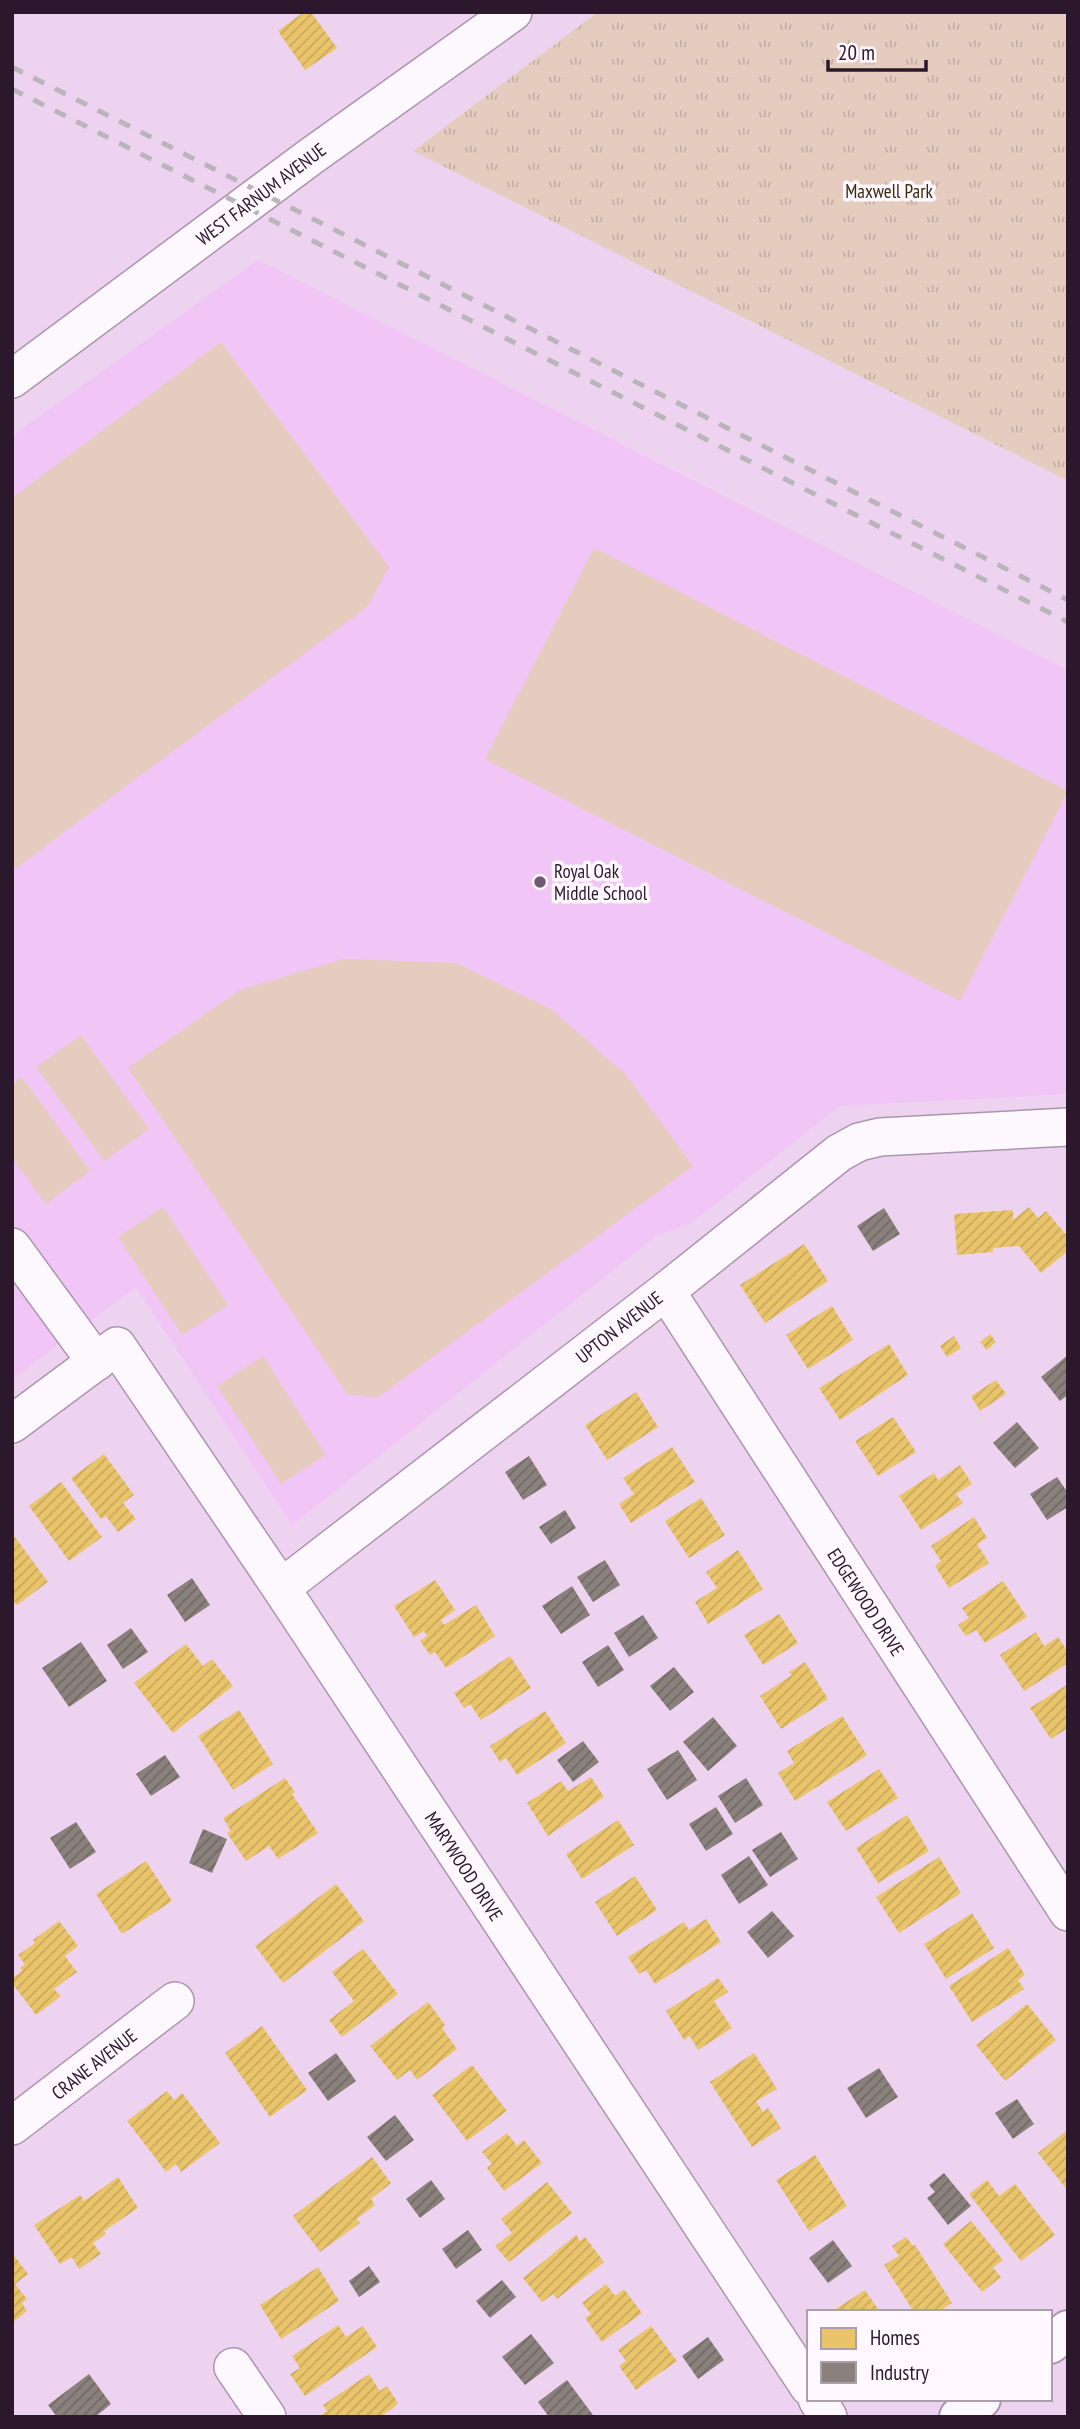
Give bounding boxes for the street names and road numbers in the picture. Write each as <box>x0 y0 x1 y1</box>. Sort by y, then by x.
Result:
street label: WEST FARNUM AVENUE <box>191 137 331 251</box>
street label: UPTON AVENUE <box>571 1286 667 1368</box>
street label: EDGEWOOD DRIVE <box>822 1544 910 1660</box>
street label: MARYWOOD DRIVE <box>420 1807 508 1925</box>
street label: CRANE AVENUE <box>47 2023 141 2105</box>

